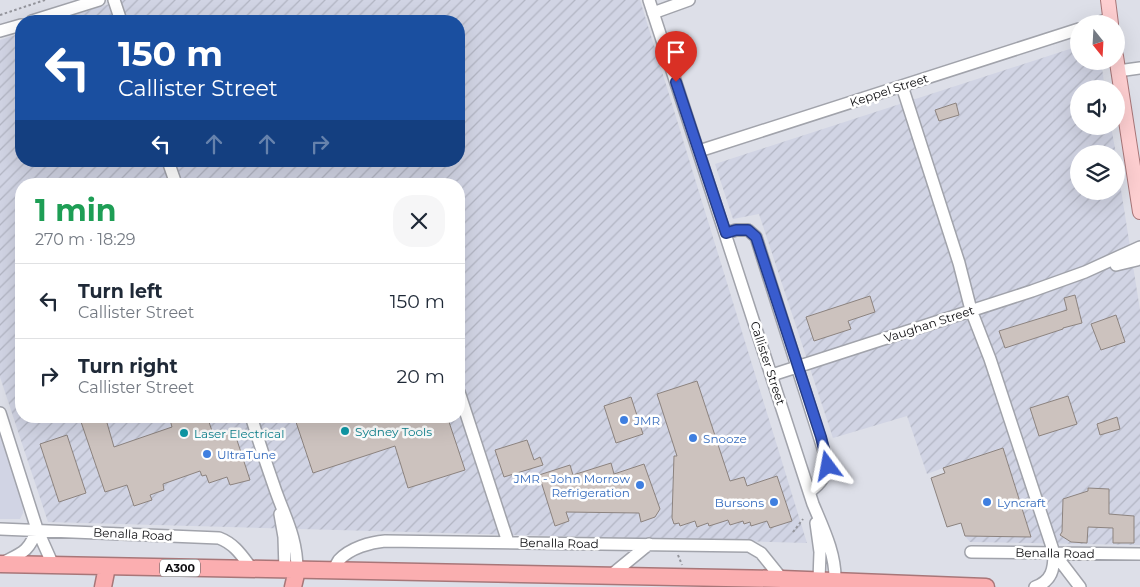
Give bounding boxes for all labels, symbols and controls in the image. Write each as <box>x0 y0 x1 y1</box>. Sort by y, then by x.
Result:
north arrow <box>1070 15 1125 70</box>
map controls <box>1070 15 1125 200</box>
pin <box>655 31 697 82</box>
text: 150 m <box>118 32 223 75</box>
icon: left <box>35 35 100 100</box>
icon: arrive <box>662 38 690 66</box>
street label: Keppel Street <box>848 70 930 110</box>
text: Callister Street <box>118 75 278 102</box>
button: sound <box>1070 80 1125 135</box>
icon: left <box>147 130 175 158</box>
icon: ahead <box>200 130 228 158</box>
icon: ahead <box>253 130 281 158</box>
icon: right <box>306 130 334 158</box>
button: layers <box>1070 145 1125 200</box>
text: 1 min <box>35 192 116 229</box>
button: close <box>393 195 445 247</box>
text: 270 m · 18:29 <box>35 230 136 249</box>
text: Turn left <box>78 280 163 303</box>
icon: left <box>35 287 63 315</box>
text: 150 m <box>390 290 445 313</box>
street label: Vaughan Street <box>882 302 976 346</box>
text: Callister Street <box>78 303 194 322</box>
street label: Callister Street <box>747 319 789 407</box>
text: Turn right <box>78 355 178 378</box>
icon: right <box>35 362 63 390</box>
text: 20 m <box>397 365 445 388</box>
text: Callister Street <box>78 378 194 397</box>
place label: JMR <box>633 413 660 428</box>
marker: JMR <box>618 414 630 426</box>
place label: Sydney Tools <box>355 424 432 439</box>
marker: Sydney Tools <box>339 425 351 437</box>
place label: Laser Electrical <box>194 426 284 441</box>
marker: Laser Electrical <box>178 427 190 439</box>
place label: Snooze <box>703 431 747 446</box>
marker: Snooze <box>687 432 699 444</box>
position arrow <box>801 439 853 491</box>
place label: UltraTune <box>217 447 276 462</box>
marker: UltraTune <box>201 448 213 460</box>
place label: JMR - John Morrow Refrigeration <box>513 471 630 500</box>
marker: JMR - John Morrow Refrigeration <box>634 479 646 491</box>
place label: Bursons <box>715 495 764 510</box>
place label: Lyncraft <box>997 495 1046 510</box>
marker: Bursons <box>768 496 780 508</box>
marker: Lyncraft <box>981 496 993 508</box>
street label: Benalla Road <box>93 524 173 544</box>
street label: Benalla Road <box>519 535 599 551</box>
street label: Benalla Road <box>1015 545 1095 561</box>
road number: A300 <box>160 560 200 576</box>

